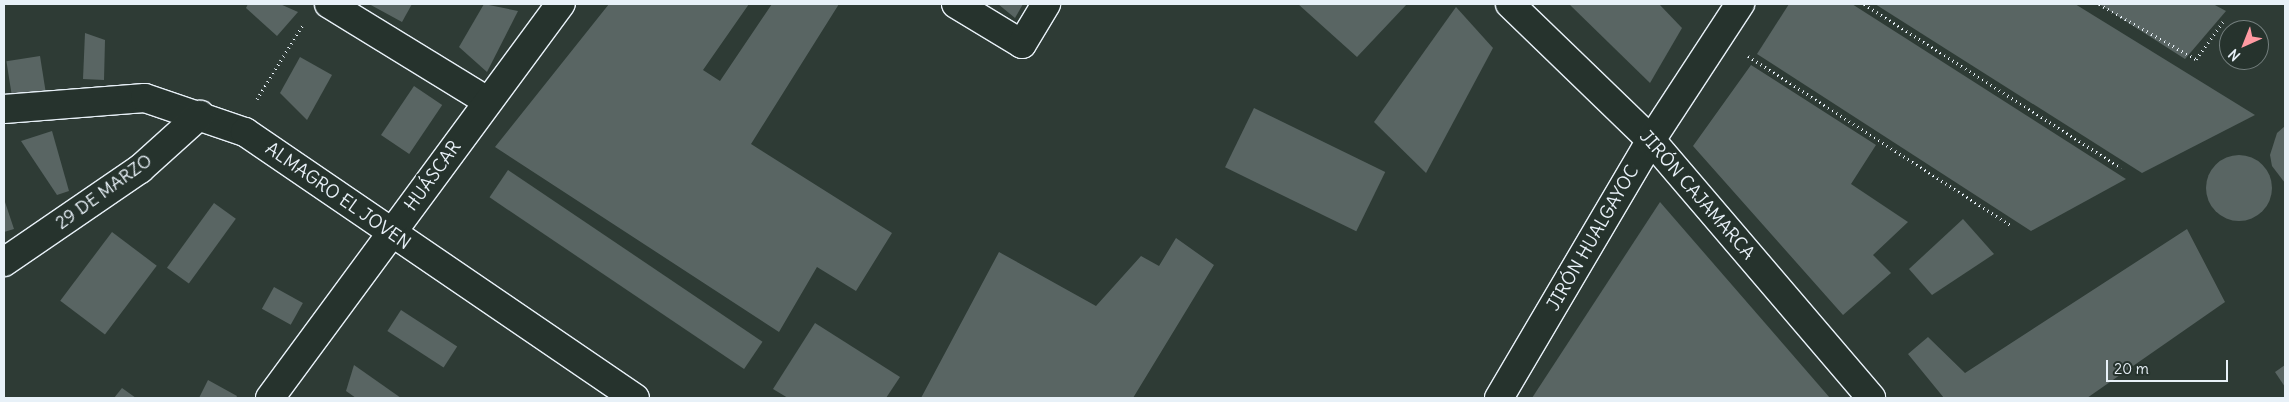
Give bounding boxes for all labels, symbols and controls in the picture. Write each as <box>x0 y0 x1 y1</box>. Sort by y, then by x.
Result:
north arrow <box>2219 20 2269 70</box>
text: N <box>2225 45 2244 65</box>
street label: JIRÓN CAJAMARCA <box>1635 126 1759 264</box>
street label: HUÁSCAR <box>400 137 466 215</box>
street label: ALMAGRO EL JOVEN <box>261 138 415 254</box>
street label: 29 DE MARZO <box>52 150 156 234</box>
street label: JIRÓN HUALGAYOC <box>1543 161 1643 315</box>
scale bar <box>2109 350 2232 382</box>
text: 20 m <box>2114 359 2149 378</box>

